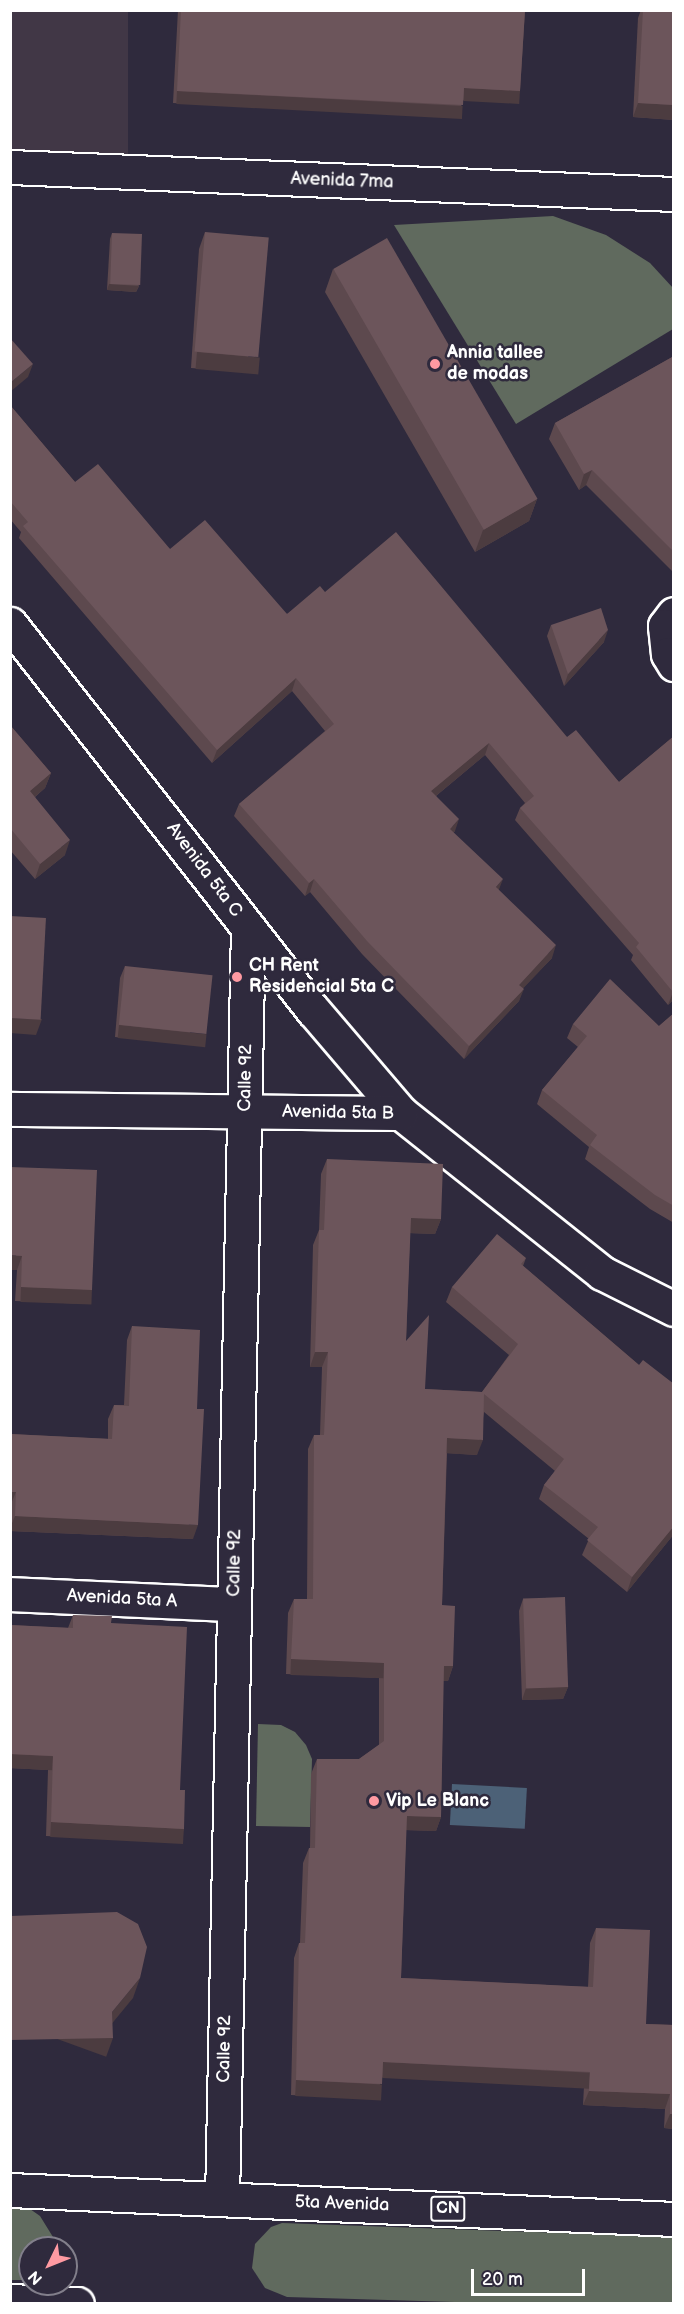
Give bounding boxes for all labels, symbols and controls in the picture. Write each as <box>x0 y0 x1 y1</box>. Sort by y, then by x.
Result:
street label: Avenida 7ma <box>290 168 394 194</box>
place label: Annia tallee de modas <box>447 343 543 386</box>
marker: Annia tallee de modas <box>428 357 442 371</box>
street label: Avenida 5ta C <box>162 819 246 921</box>
place label: CH Rent Residencial 5ta C <box>249 956 394 998</box>
marker: CH Rent Residencial 5ta C <box>230 970 244 984</box>
street label: Calle 92 <box>235 1044 257 1112</box>
street label: Avenida 5ta B <box>282 1101 394 1125</box>
street label: Calle 92 <box>224 1529 246 1597</box>
street label: Avenida 5ta A <box>66 1585 178 1613</box>
place label: Vip Le Blanc <box>386 1790 489 1812</box>
marker: Vip Le Blanc <box>367 1794 381 1808</box>
street label: Calle 92 <box>214 2015 236 2083</box>
street label: 5ta Avenida <box>294 2192 390 2216</box>
road number: CN <box>430 2196 466 2222</box>
north arrow <box>18 2236 78 2296</box>
scale bar <box>474 2257 588 2295</box>
text: N <box>25 2266 47 2288</box>
text: 20 m <box>482 2269 523 2290</box>

